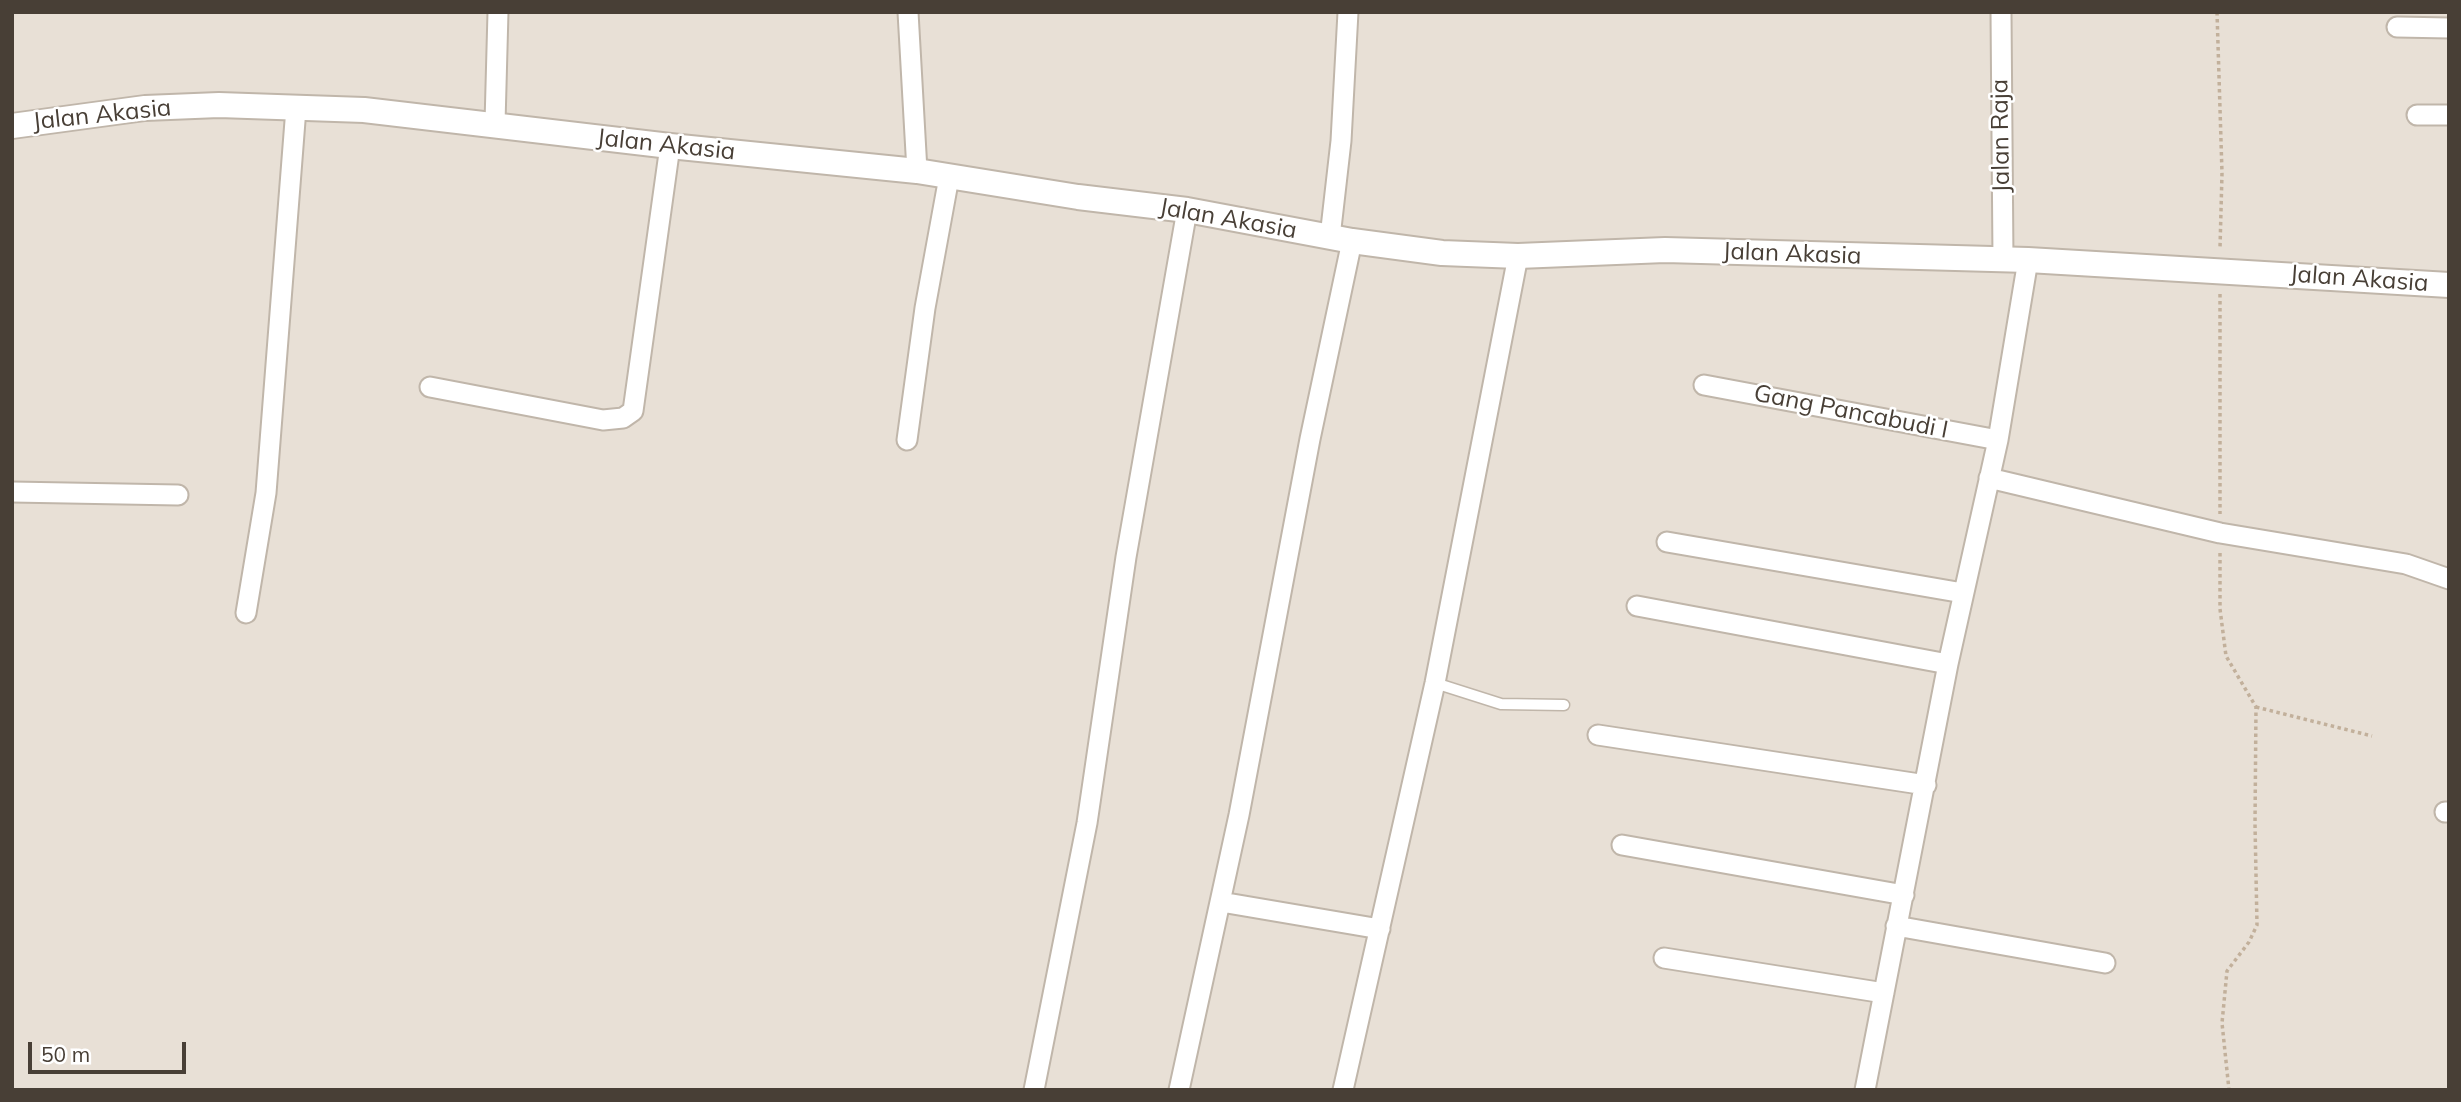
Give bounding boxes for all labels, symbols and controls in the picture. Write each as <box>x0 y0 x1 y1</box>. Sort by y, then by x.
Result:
street label: Jalan Raja <box>1986 79 2016 193</box>
street label: Jalan Akasia <box>31 93 173 137</box>
street label: Jalan Akasia <box>595 123 737 167</box>
street label: Jalan Akasia <box>1157 193 1299 245</box>
street label: Jalan Akasia <box>1722 237 1862 271</box>
street label: Jalan Akasia <box>2289 260 2429 298</box>
street label: Gang Pancabudi I <box>1751 379 1951 445</box>
scale bar <box>32 1028 189 1072</box>
text: 50 m <box>41 1041 90 1067</box>

